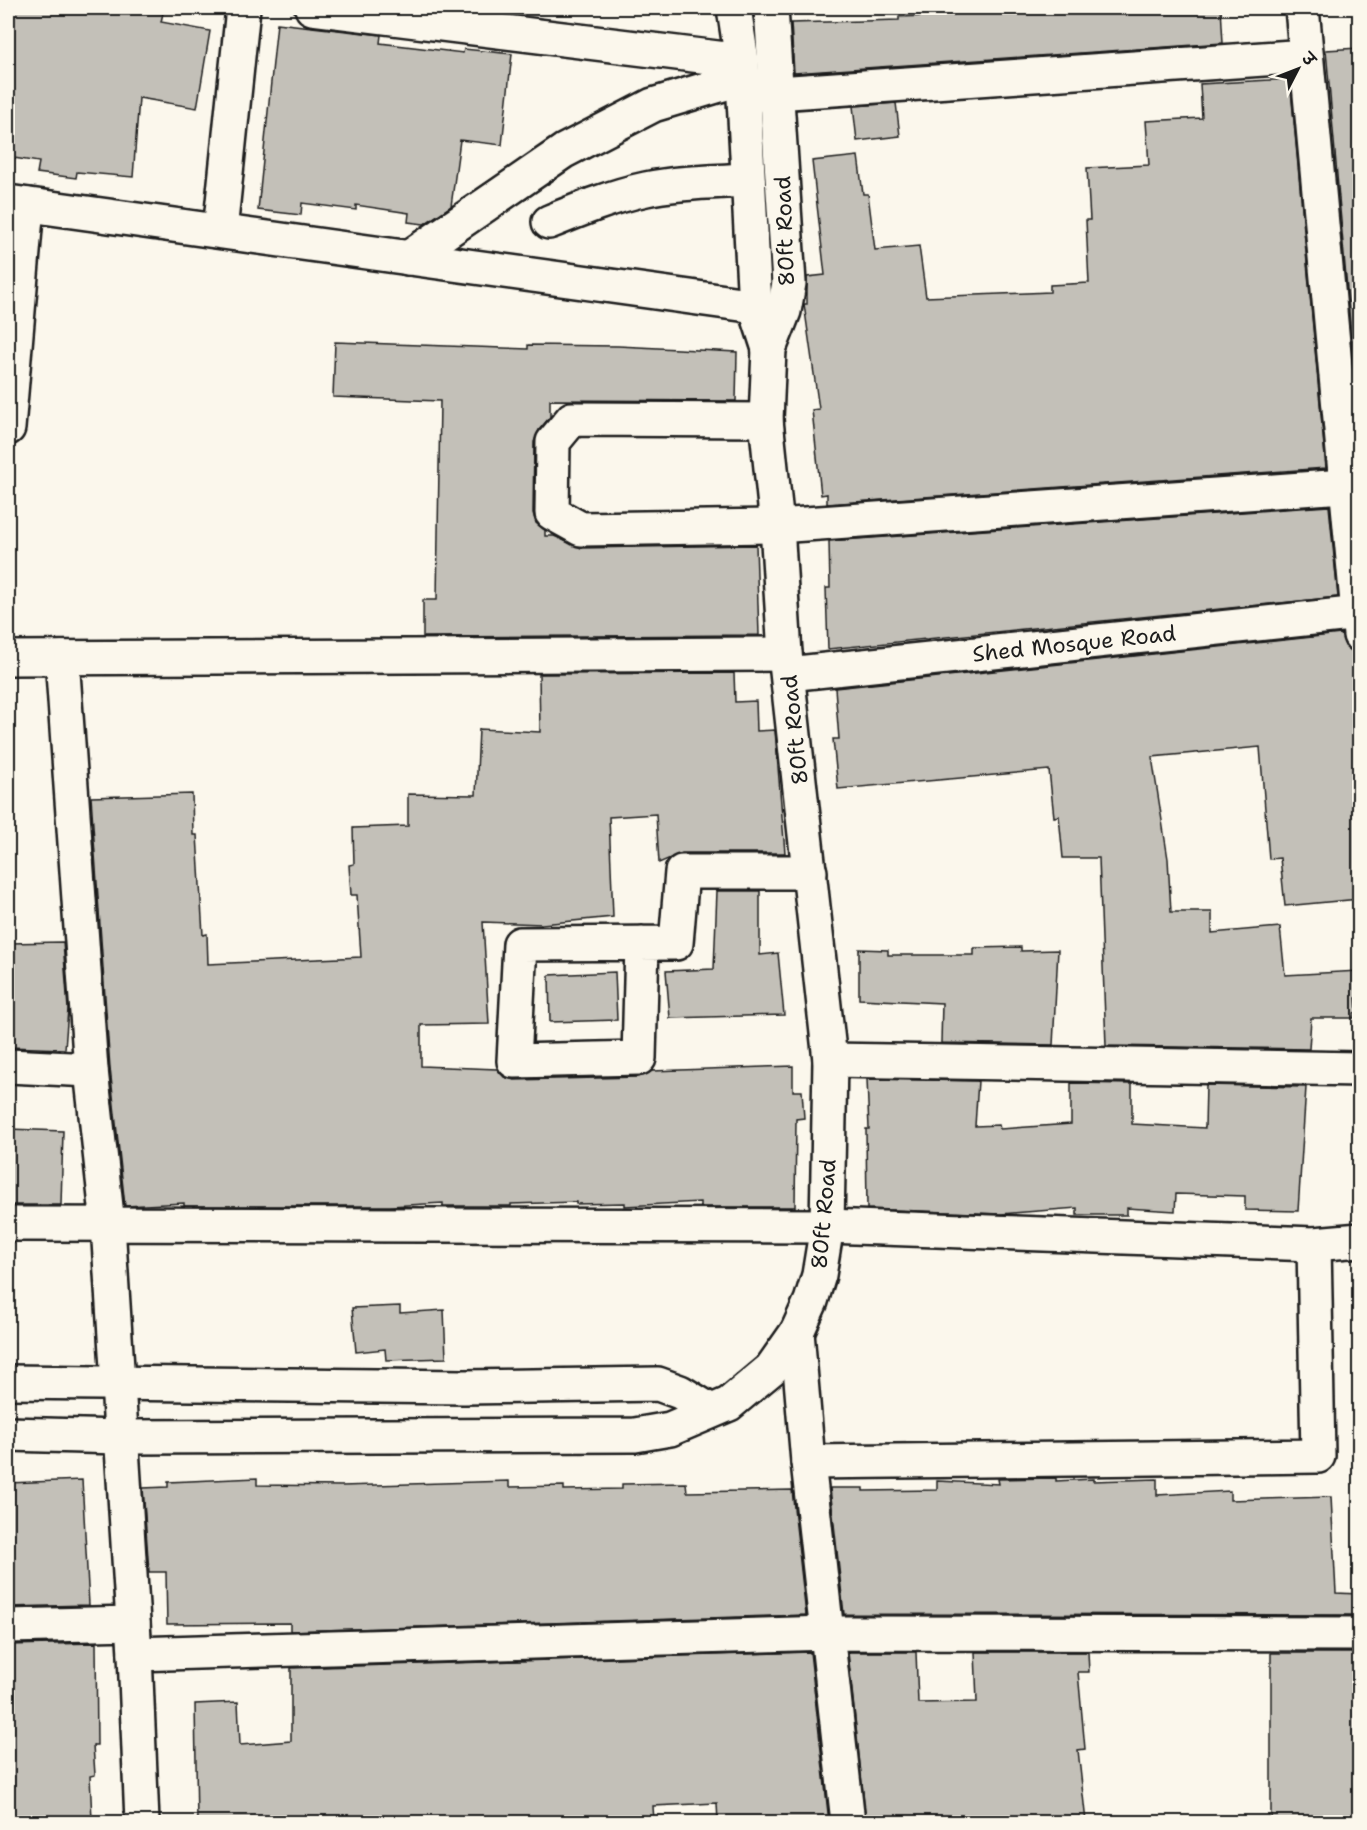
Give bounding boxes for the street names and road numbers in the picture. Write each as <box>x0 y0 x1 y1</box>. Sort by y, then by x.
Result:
street label: 80ft Road <box>768 175 801 287</box>
street label: Shed Mosque Road <box>971 618 1177 669</box>
street label: 80ft Road <box>774 673 815 786</box>
street label: 80ft Road <box>804 1158 843 1270</box>

